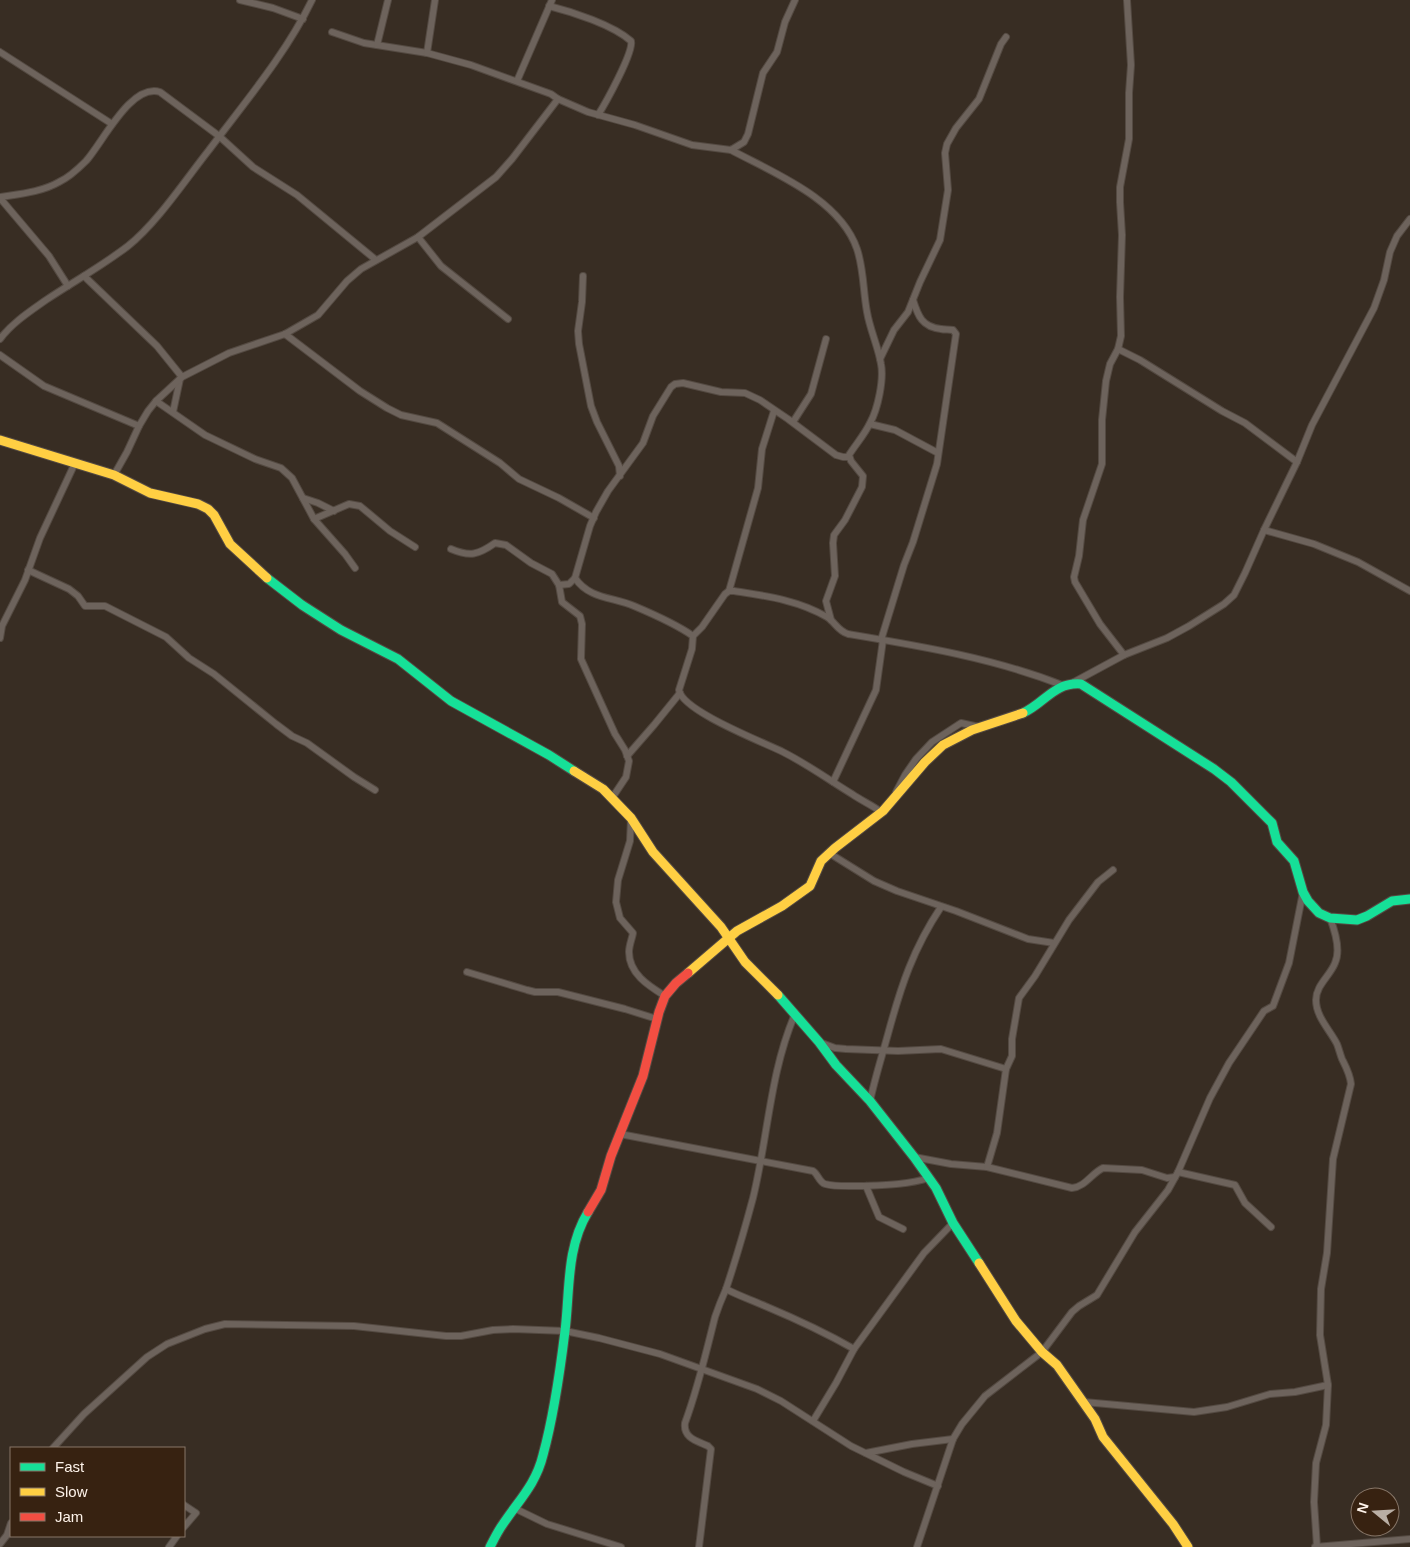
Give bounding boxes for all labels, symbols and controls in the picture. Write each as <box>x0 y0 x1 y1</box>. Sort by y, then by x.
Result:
legend <box>10 1447 185 1537</box>
text: Fast <box>55 1458 85 1475</box>
text: Slow <box>55 1483 88 1500</box>
north arrow <box>1350 1487 1400 1537</box>
text: N <box>1353 1501 1372 1515</box>
text: Jam <box>55 1508 83 1525</box>

